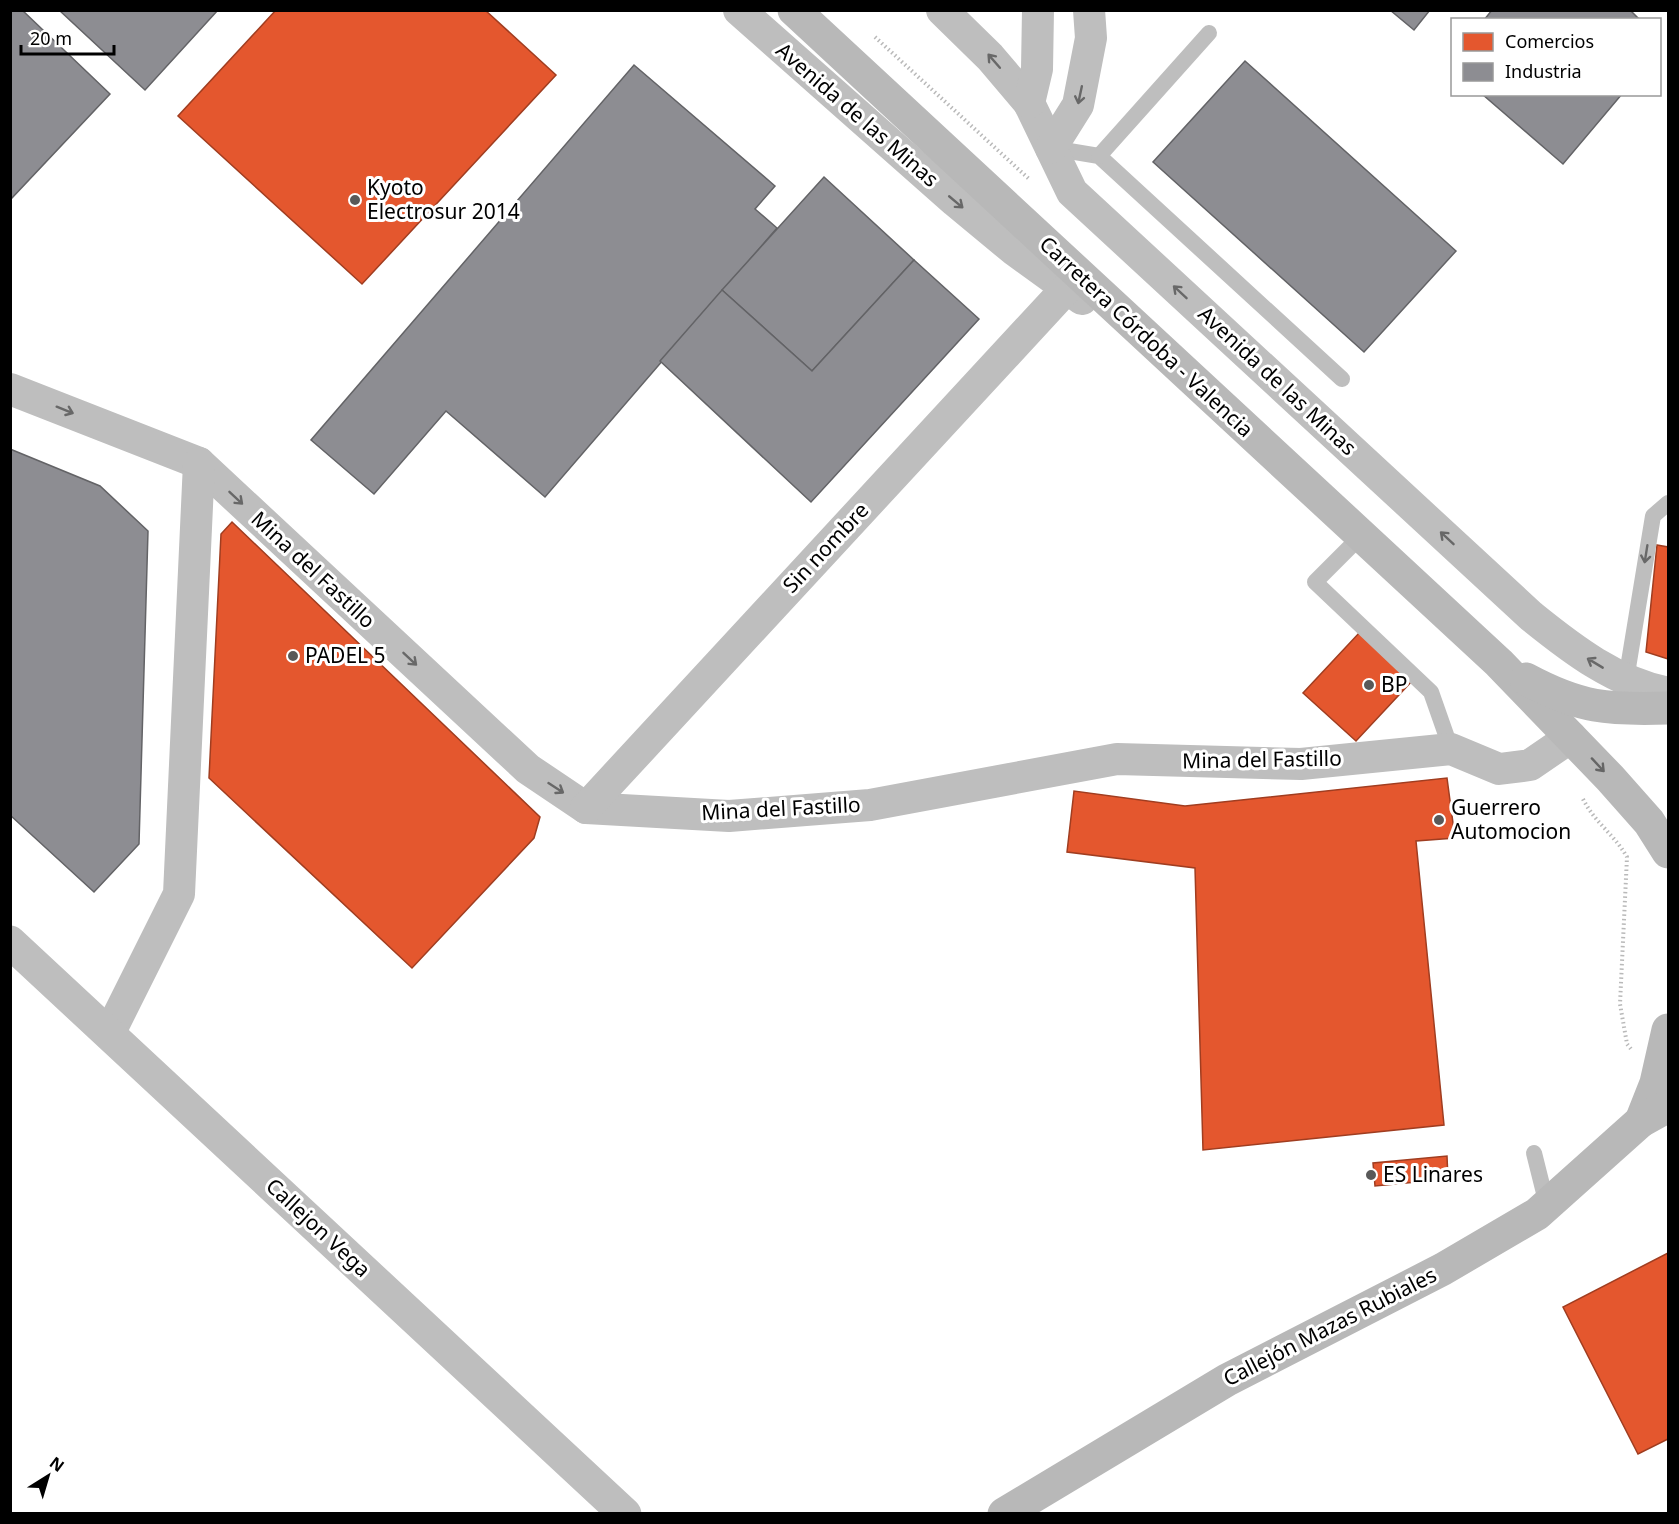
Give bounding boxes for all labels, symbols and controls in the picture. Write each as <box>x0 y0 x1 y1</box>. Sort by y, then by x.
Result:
scale bar <box>21 18 114 56</box>
legend <box>1451 18 1661 96</box>
text: 20 m <box>30 26 72 50</box>
text: Comercios <box>1505 29 1594 53</box>
street label: Avenida de las Minas <box>770 36 945 193</box>
one-way arrow <box>987 54 1001 69</box>
text: Industria <box>1505 59 1582 83</box>
one-way arrow <box>1073 86 1085 105</box>
place label: Kyoto Electrosur 2014 <box>367 173 520 225</box>
marker: Kyoto Electrosur 2014 <box>348 193 362 207</box>
one-way arrow <box>948 195 964 208</box>
street label: Carretera Córdoba - Valencia <box>1034 230 1260 443</box>
one-way arrow <box>1173 285 1188 299</box>
street label: Avenida de las Minas <box>1193 300 1363 461</box>
one-way arrow <box>55 406 74 417</box>
one-way arrow <box>229 491 244 505</box>
street label: Sin nombre <box>776 496 874 598</box>
street label: Mina del Fastillo <box>246 505 382 634</box>
one-way arrow <box>1439 531 1454 545</box>
one-way arrow <box>1641 543 1652 563</box>
place label: PADEL 5 <box>305 641 386 669</box>
marker: PADEL 5 <box>286 649 300 663</box>
one-way arrow <box>402 652 417 667</box>
one-way arrow <box>1587 657 1604 669</box>
place label: BP <box>1381 670 1407 698</box>
marker: BP <box>1362 678 1376 692</box>
street label: Mina del Fastillo <box>1182 744 1342 774</box>
one-way arrow <box>1591 757 1605 772</box>
one-way arrow <box>547 782 564 794</box>
street label: Mina del Fastillo <box>701 790 861 826</box>
place label: Guerrero Automocion <box>1451 793 1571 845</box>
marker: Guerrero Automocion <box>1432 813 1446 827</box>
place label: ES Linares <box>1383 1160 1483 1188</box>
marker: ES Linares <box>1364 1168 1378 1182</box>
street label: Callejon Vega <box>260 1172 377 1283</box>
street label: Callejón Mazas Rubiales <box>1218 1260 1441 1392</box>
north arrow <box>18 1446 78 1506</box>
text: N <box>45 1451 69 1477</box>

